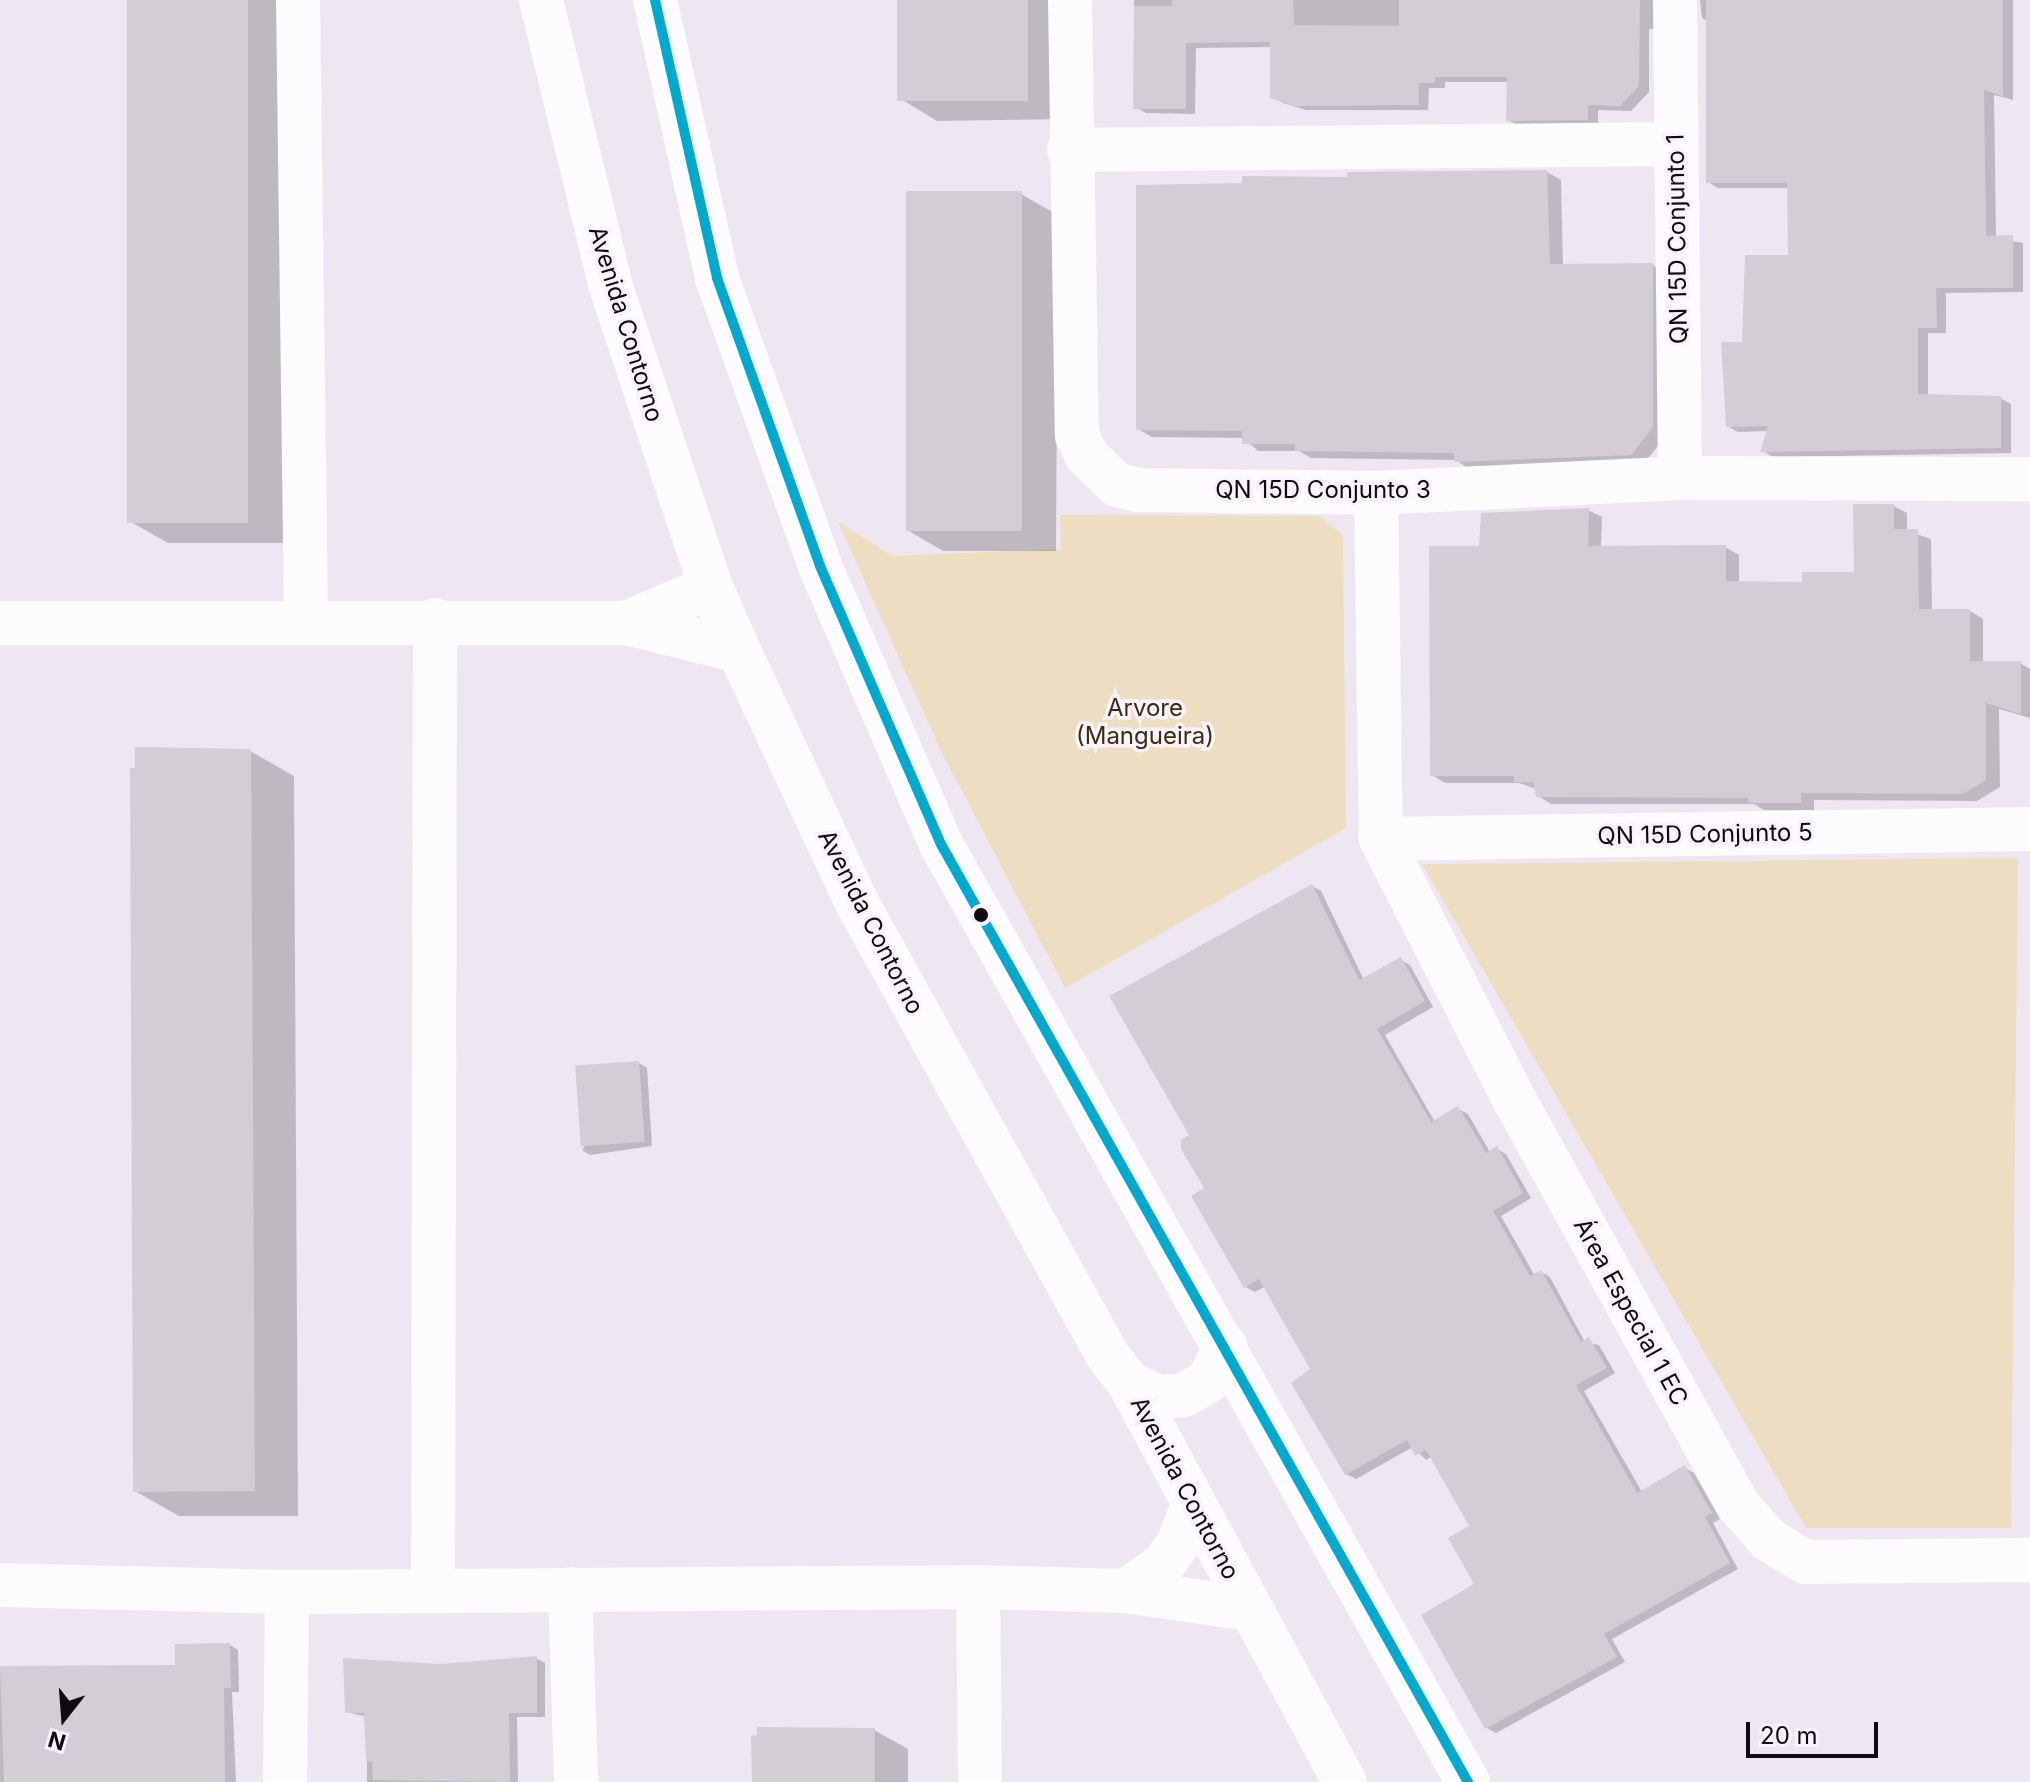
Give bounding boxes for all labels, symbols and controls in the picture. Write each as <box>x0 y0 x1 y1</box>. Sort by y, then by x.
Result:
street label: QN 15D Conjunto 1 <box>1661 134 1693 344</box>
street label: Avenida Contorno <box>583 223 669 425</box>
street label: QN 15D Conjunto 3 <box>1215 476 1431 504</box>
park label: Arvore (Mangueira) <box>1076 694 1214 750</box>
street label: QN 15D Conjunto 5 <box>1597 818 1813 850</box>
street label: Avenida Contorno <box>812 825 930 1019</box>
unlabelled marker <box>973 907 989 923</box>
street label: Área Especial 1 EC <box>1568 1213 1694 1411</box>
street label: Avenida Contorno <box>1125 1392 1245 1584</box>
north arrow <box>24 1678 104 1758</box>
scale bar <box>1750 1706 1882 1756</box>
text: 20 m <box>1760 1721 1818 1750</box>
text: N <box>45 1726 69 1756</box>

